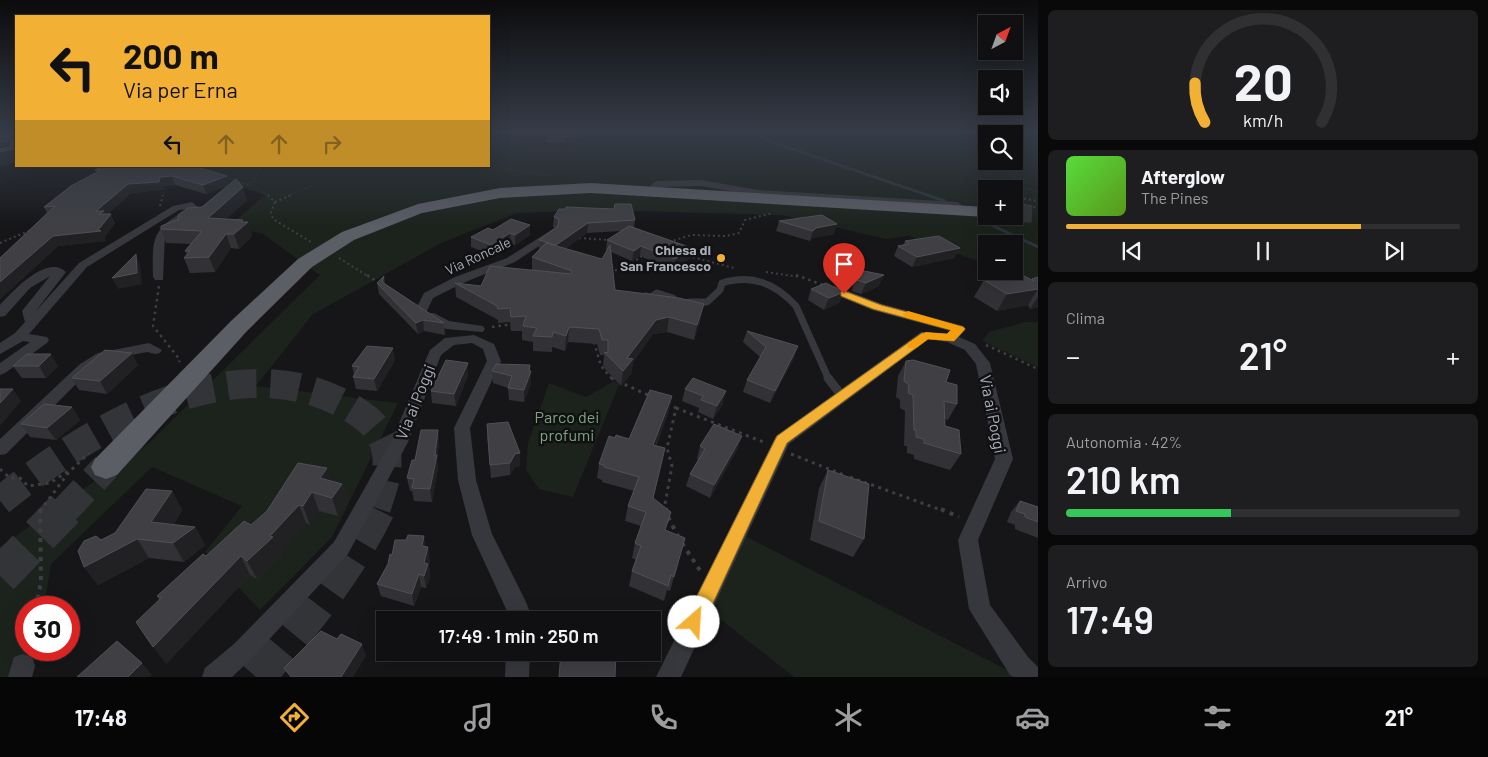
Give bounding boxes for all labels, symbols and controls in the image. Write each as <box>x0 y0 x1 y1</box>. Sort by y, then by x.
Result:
north arrow <box>978 15 1022 60</box>
map controls <box>978 15 1023 280</box>
text: 200 m <box>123 34 219 76</box>
icon: left <box>40 35 105 100</box>
text: 20 <box>1234 49 1292 111</box>
button: sound <box>978 70 1023 115</box>
text: Via per Erna <box>123 76 238 102</box>
text: km/h <box>1243 109 1283 131</box>
button: search <box>978 125 1023 170</box>
icon: left <box>159 130 187 158</box>
icon: ahead <box>212 130 240 158</box>
icon: ahead <box>265 130 293 158</box>
icon: right <box>318 130 346 158</box>
text: Afterglow <box>1141 165 1225 188</box>
button: + <box>978 180 1023 225</box>
text: The Pines <box>1141 188 1209 207</box>
street label: Via Roncale <box>442 233 513 278</box>
button: − <box>978 235 1023 280</box>
icon: previous <box>1118 237 1146 265</box>
icon: pause <box>1249 237 1277 265</box>
icon: next <box>1380 237 1408 265</box>
place label: Chiesa di San Francesco <box>620 241 711 274</box>
pin <box>823 243 865 294</box>
icon: arrive <box>830 250 858 278</box>
marker: Chiesa di San Francesco <box>715 252 727 264</box>
text: Clima <box>1066 308 1105 327</box>
text: 21° <box>1239 332 1287 378</box>
text: − <box>1066 339 1080 373</box>
text: + <box>1446 339 1460 373</box>
street label: Via ai Poggi <box>391 361 438 442</box>
street label: Via ai Poggi <box>977 373 1010 455</box>
park label: Parco dei profumi <box>535 407 599 444</box>
text: Autonomia · 42% <box>1066 432 1182 451</box>
text: 210 km <box>1066 456 1181 502</box>
text: Arrivo <box>1066 572 1108 591</box>
position arrow <box>667 595 719 647</box>
speed limit sign: 30 <box>15 596 80 661</box>
text: 17:49 <box>1066 596 1154 642</box>
text: 17:49 · 1 min · 250 m <box>439 624 598 647</box>
icon: directions <box>277 700 312 735</box>
icon: music <box>461 700 496 735</box>
icon: phone <box>646 700 681 735</box>
icon: climate <box>831 700 866 735</box>
icon: car <box>1015 700 1050 735</box>
icon: filters <box>1200 700 1235 735</box>
text: 17:48 <box>75 704 127 730</box>
text: 21° <box>1385 704 1413 730</box>

